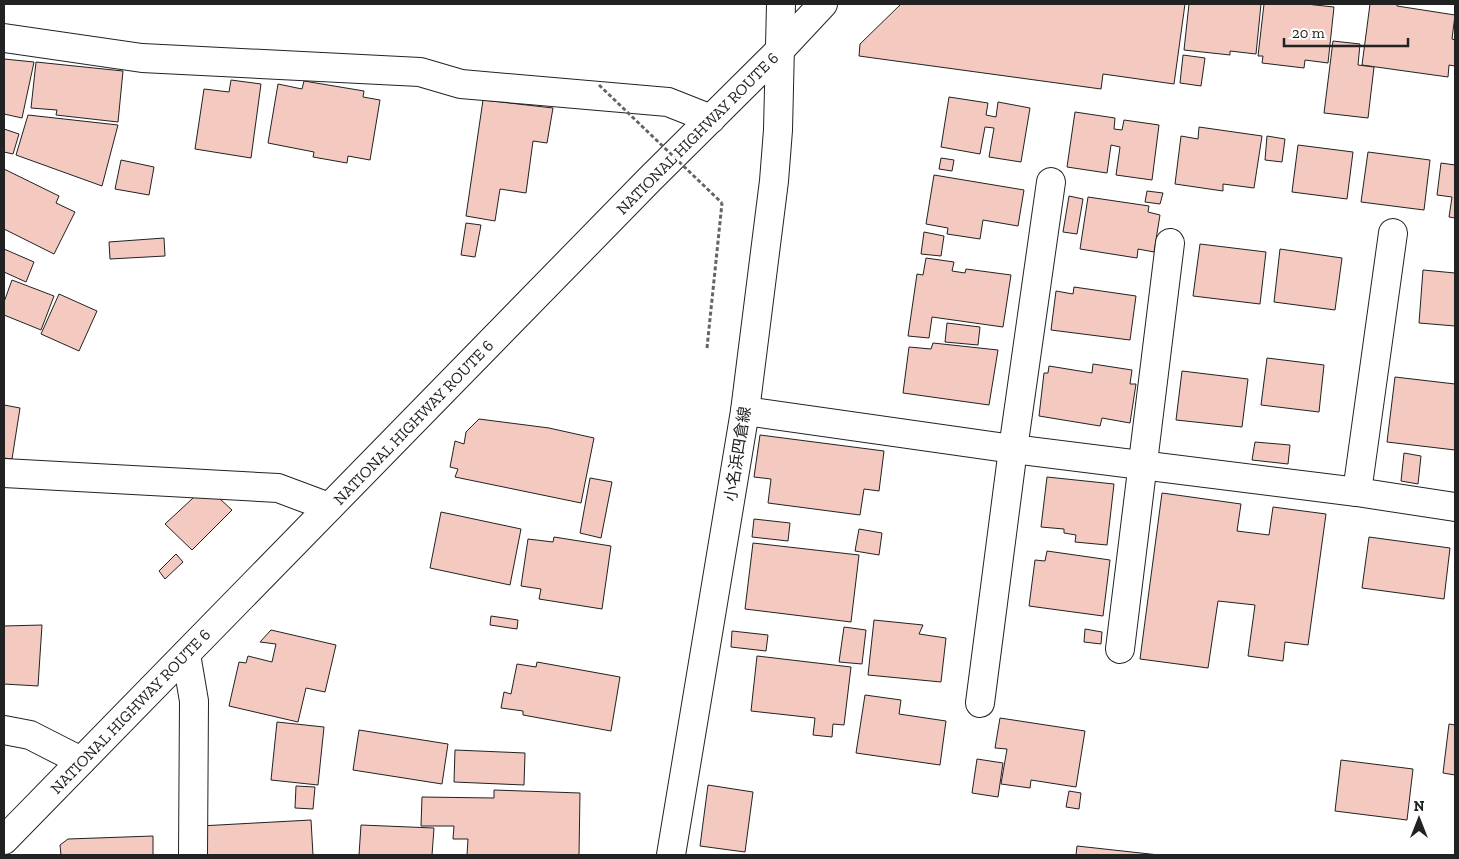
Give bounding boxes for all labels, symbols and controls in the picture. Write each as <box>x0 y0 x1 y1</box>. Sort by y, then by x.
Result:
scale bar <box>1284 15 1408 47</box>
text: 20 m <box>1292 24 1325 42</box>
street label: NATIONAL HIGHWAY ROUTE 6 <box>612 48 782 218</box>
street label: NATIONAL HIGHWAY ROUTE 6 <box>330 336 497 509</box>
street label: 小名浜四倉線 <box>721 405 754 503</box>
street label: NATIONAL HIGHWAY ROUTE 6 <box>47 625 214 798</box>
north arrow <box>1394 794 1444 844</box>
text: N <box>1414 798 1425 815</box>

